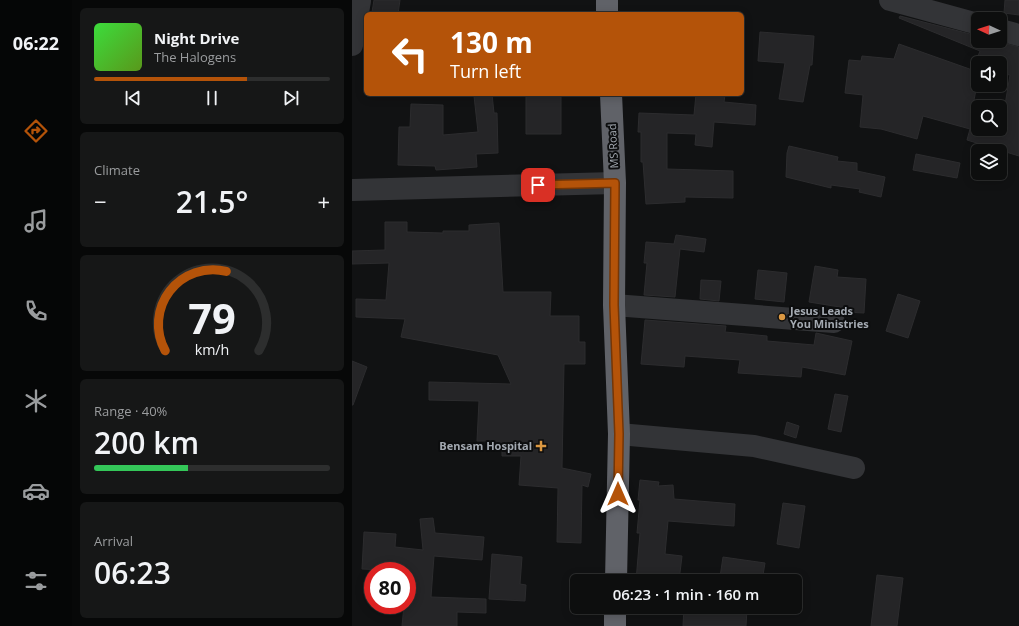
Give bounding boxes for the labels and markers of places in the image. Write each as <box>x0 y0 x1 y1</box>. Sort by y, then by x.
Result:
pin <box>521 168 555 202</box>
place label: Jesus Leads You Ministries <box>789 303 869 331</box>
marker: Jesus Leads You Ministries <box>777 312 787 322</box>
place label: Bensam Hospital <box>439 438 532 453</box>
marker: Bensam Hospital <box>535 440 547 452</box>

